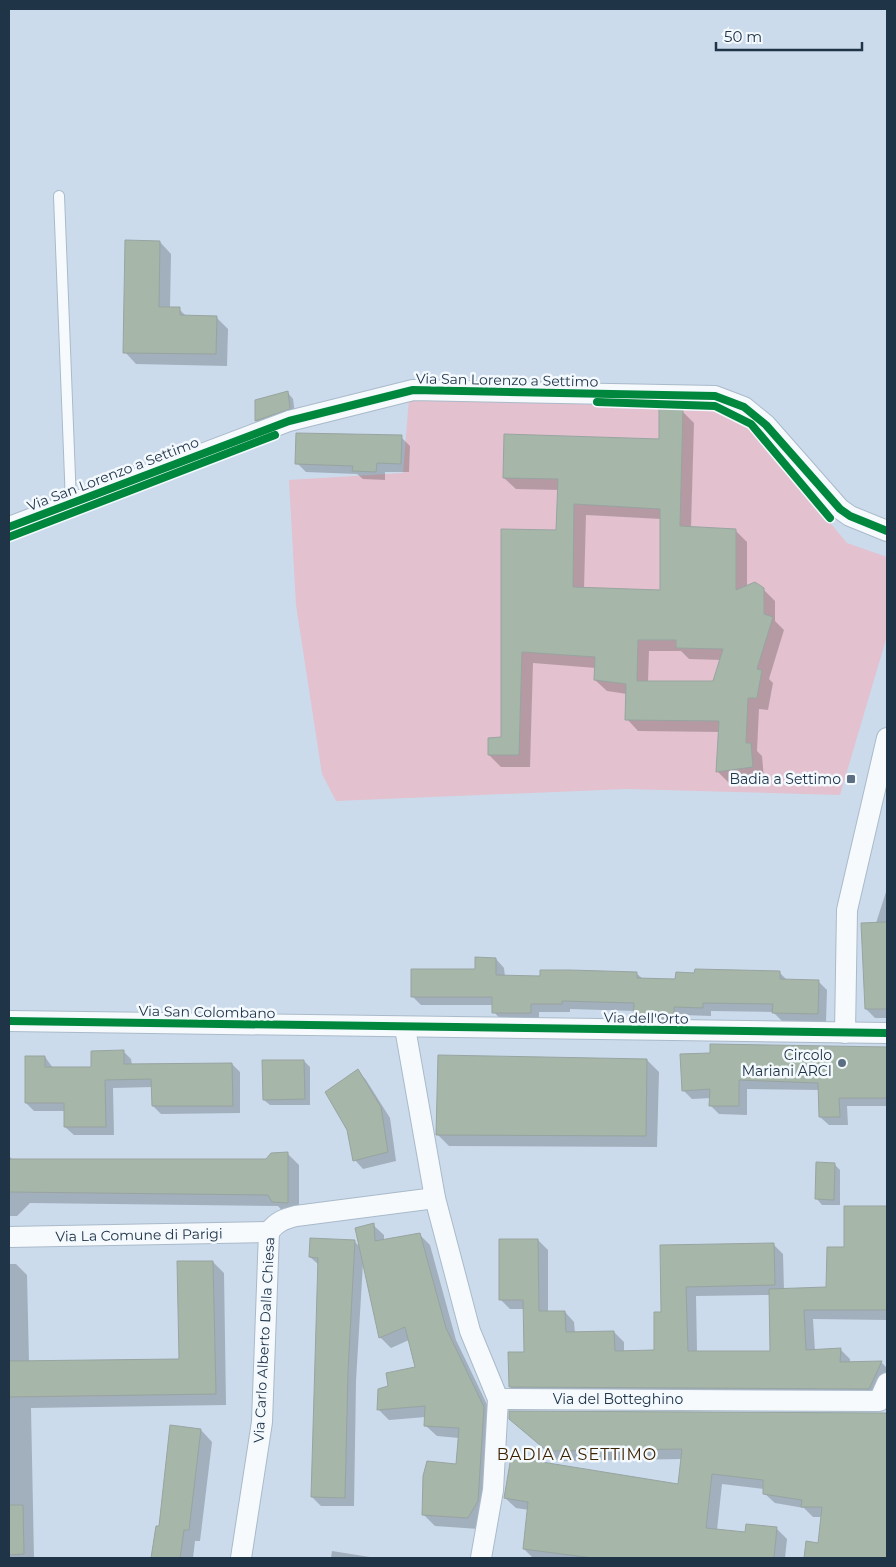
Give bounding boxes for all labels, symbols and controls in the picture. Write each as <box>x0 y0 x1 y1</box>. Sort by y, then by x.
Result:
scale bar <box>716 20 862 52</box>
text: 50 m <box>724 27 762 46</box>
street label: Via San Lorenzo a Settimo <box>416 369 599 391</box>
street label: Via San Lorenzo a Settimo <box>25 433 202 515</box>
place label: Badia a Settimo <box>729 770 841 788</box>
marker: Badia a Settimo <box>845 773 857 785</box>
street label: Via San Colombano <box>138 1002 276 1022</box>
street label: Via dell'Orto <box>603 1008 689 1028</box>
place label: Circolo Mariani ARCI <box>742 1046 832 1080</box>
marker: Circolo Mariani ARCI <box>836 1057 848 1069</box>
street label: Via La Comune di Parigi <box>55 1225 223 1245</box>
street label: Via Carlo Alberto Dalla Chiesa <box>250 1236 278 1444</box>
street label: Via del Botteghino <box>553 1390 683 1408</box>
district label: BADIA A SETTIMO <box>497 1445 657 1464</box>

